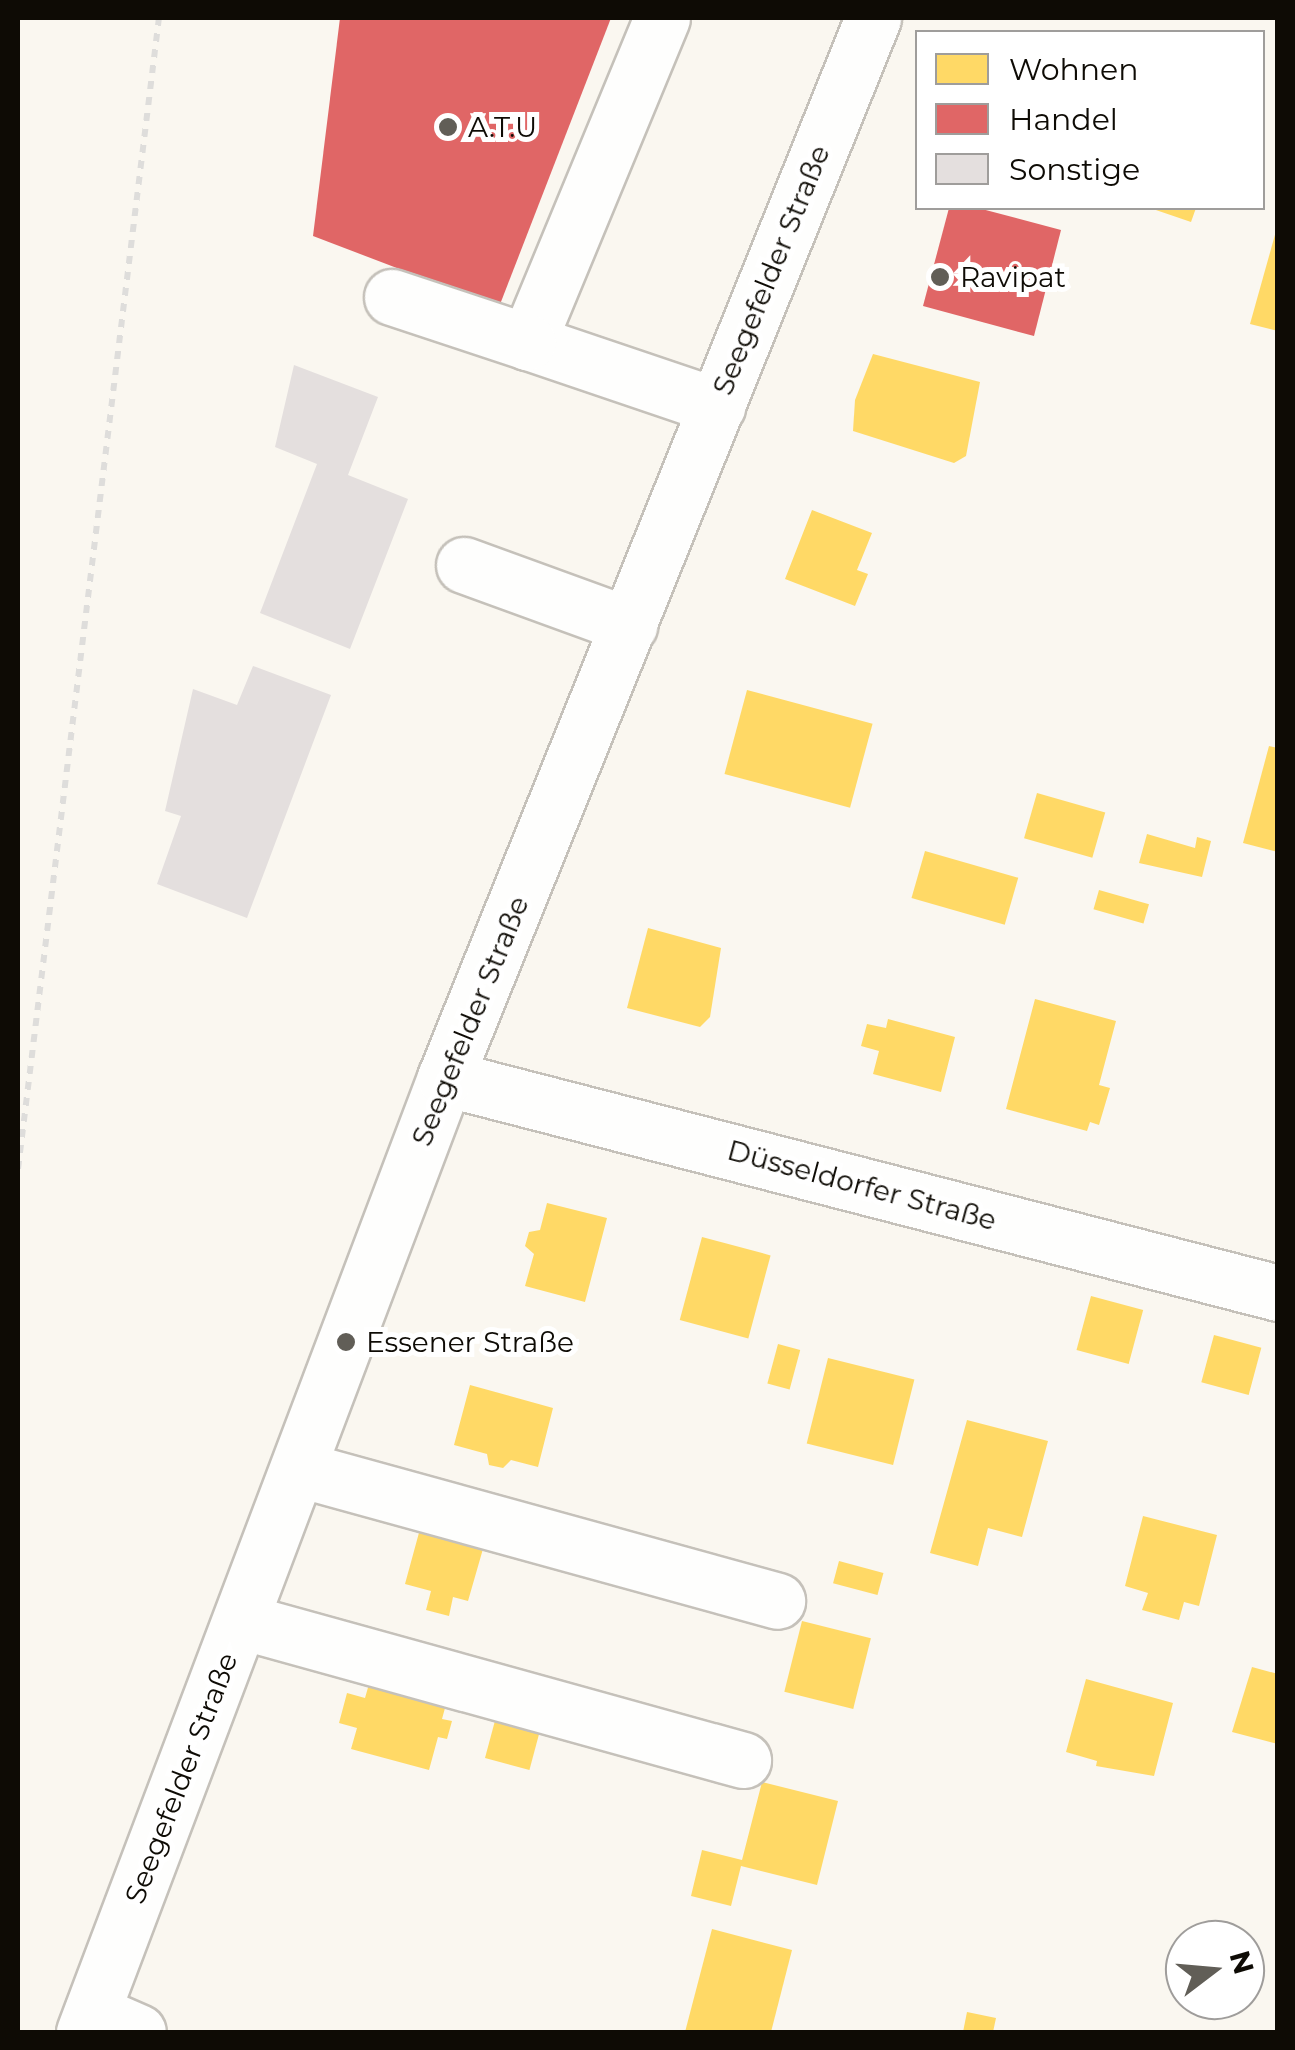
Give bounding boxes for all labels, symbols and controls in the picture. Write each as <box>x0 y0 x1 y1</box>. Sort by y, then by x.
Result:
legend <box>915 30 1265 210</box>
text: Wohnen <box>1009 51 1138 88</box>
text: Handel <box>1009 101 1118 138</box>
place label: A.T.U <box>468 110 537 144</box>
marker: A.T.U <box>437 116 459 138</box>
street label: Seegefelder Straße <box>706 140 836 400</box>
text: Sonstige <box>1009 151 1140 188</box>
place label: Ravipat <box>960 260 1066 294</box>
marker: Ravipat <box>929 266 951 288</box>
street label: Seegefelder Straße <box>405 891 535 1151</box>
street label: Düsseldorfer Straße <box>724 1133 1000 1237</box>
place label: Essener Straße <box>366 1325 574 1359</box>
marker: Essener Straße <box>335 1331 357 1353</box>
street label: Seegefelder Straße <box>118 1648 244 1908</box>
north arrow <box>1165 1920 1265 2020</box>
text: N <box>1222 1947 1261 1978</box>

